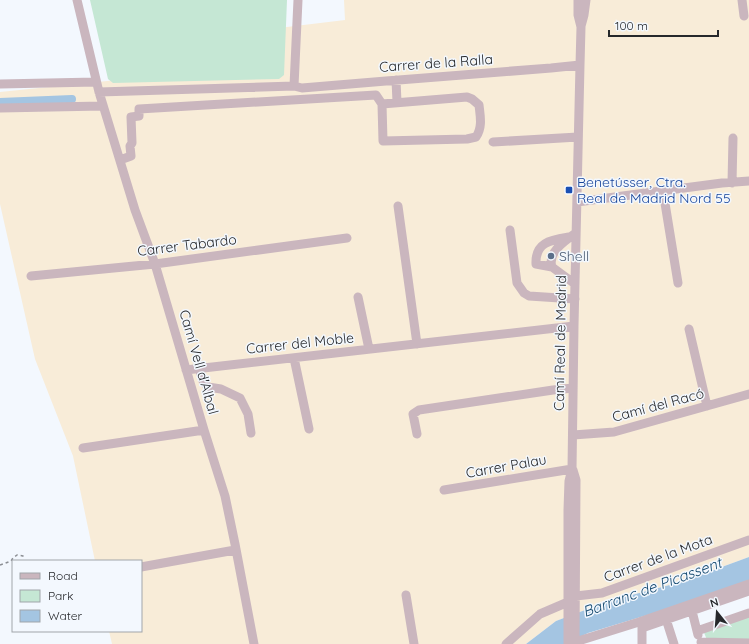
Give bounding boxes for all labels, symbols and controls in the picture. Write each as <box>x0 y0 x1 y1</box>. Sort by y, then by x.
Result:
scale bar <box>609 12 718 38</box>
text: 100 m <box>615 18 648 33</box>
street label: Carrer de la Ralla <box>379 50 493 76</box>
place label: Benetússer, Ctra. Real de Madrid Nord 55 <box>577 173 731 207</box>
marker: Benetússer, Ctra. Real de Madrid Nord 55 <box>564 185 574 195</box>
street label: Carrer Tabardo <box>136 230 238 260</box>
place label: Shell <box>559 247 589 265</box>
marker: Shell <box>546 251 556 261</box>
street label: Camí Real de Madrid <box>550 275 570 411</box>
street label: Camí Vell d'Albal <box>175 308 223 416</box>
street label: Carrer del Moble <box>245 328 355 358</box>
street label: Camí del Racó <box>610 384 706 426</box>
street label: Carrer Palau <box>464 450 548 482</box>
street label: Carrer de la Mota <box>601 530 715 586</box>
water label: Barranc de Picassent <box>580 552 726 621</box>
legend <box>12 560 142 632</box>
text: Road <box>48 568 78 583</box>
text: Park <box>48 588 73 603</box>
north arrow <box>697 592 737 632</box>
text: N <box>708 595 720 610</box>
text: Water <box>48 608 83 623</box>

